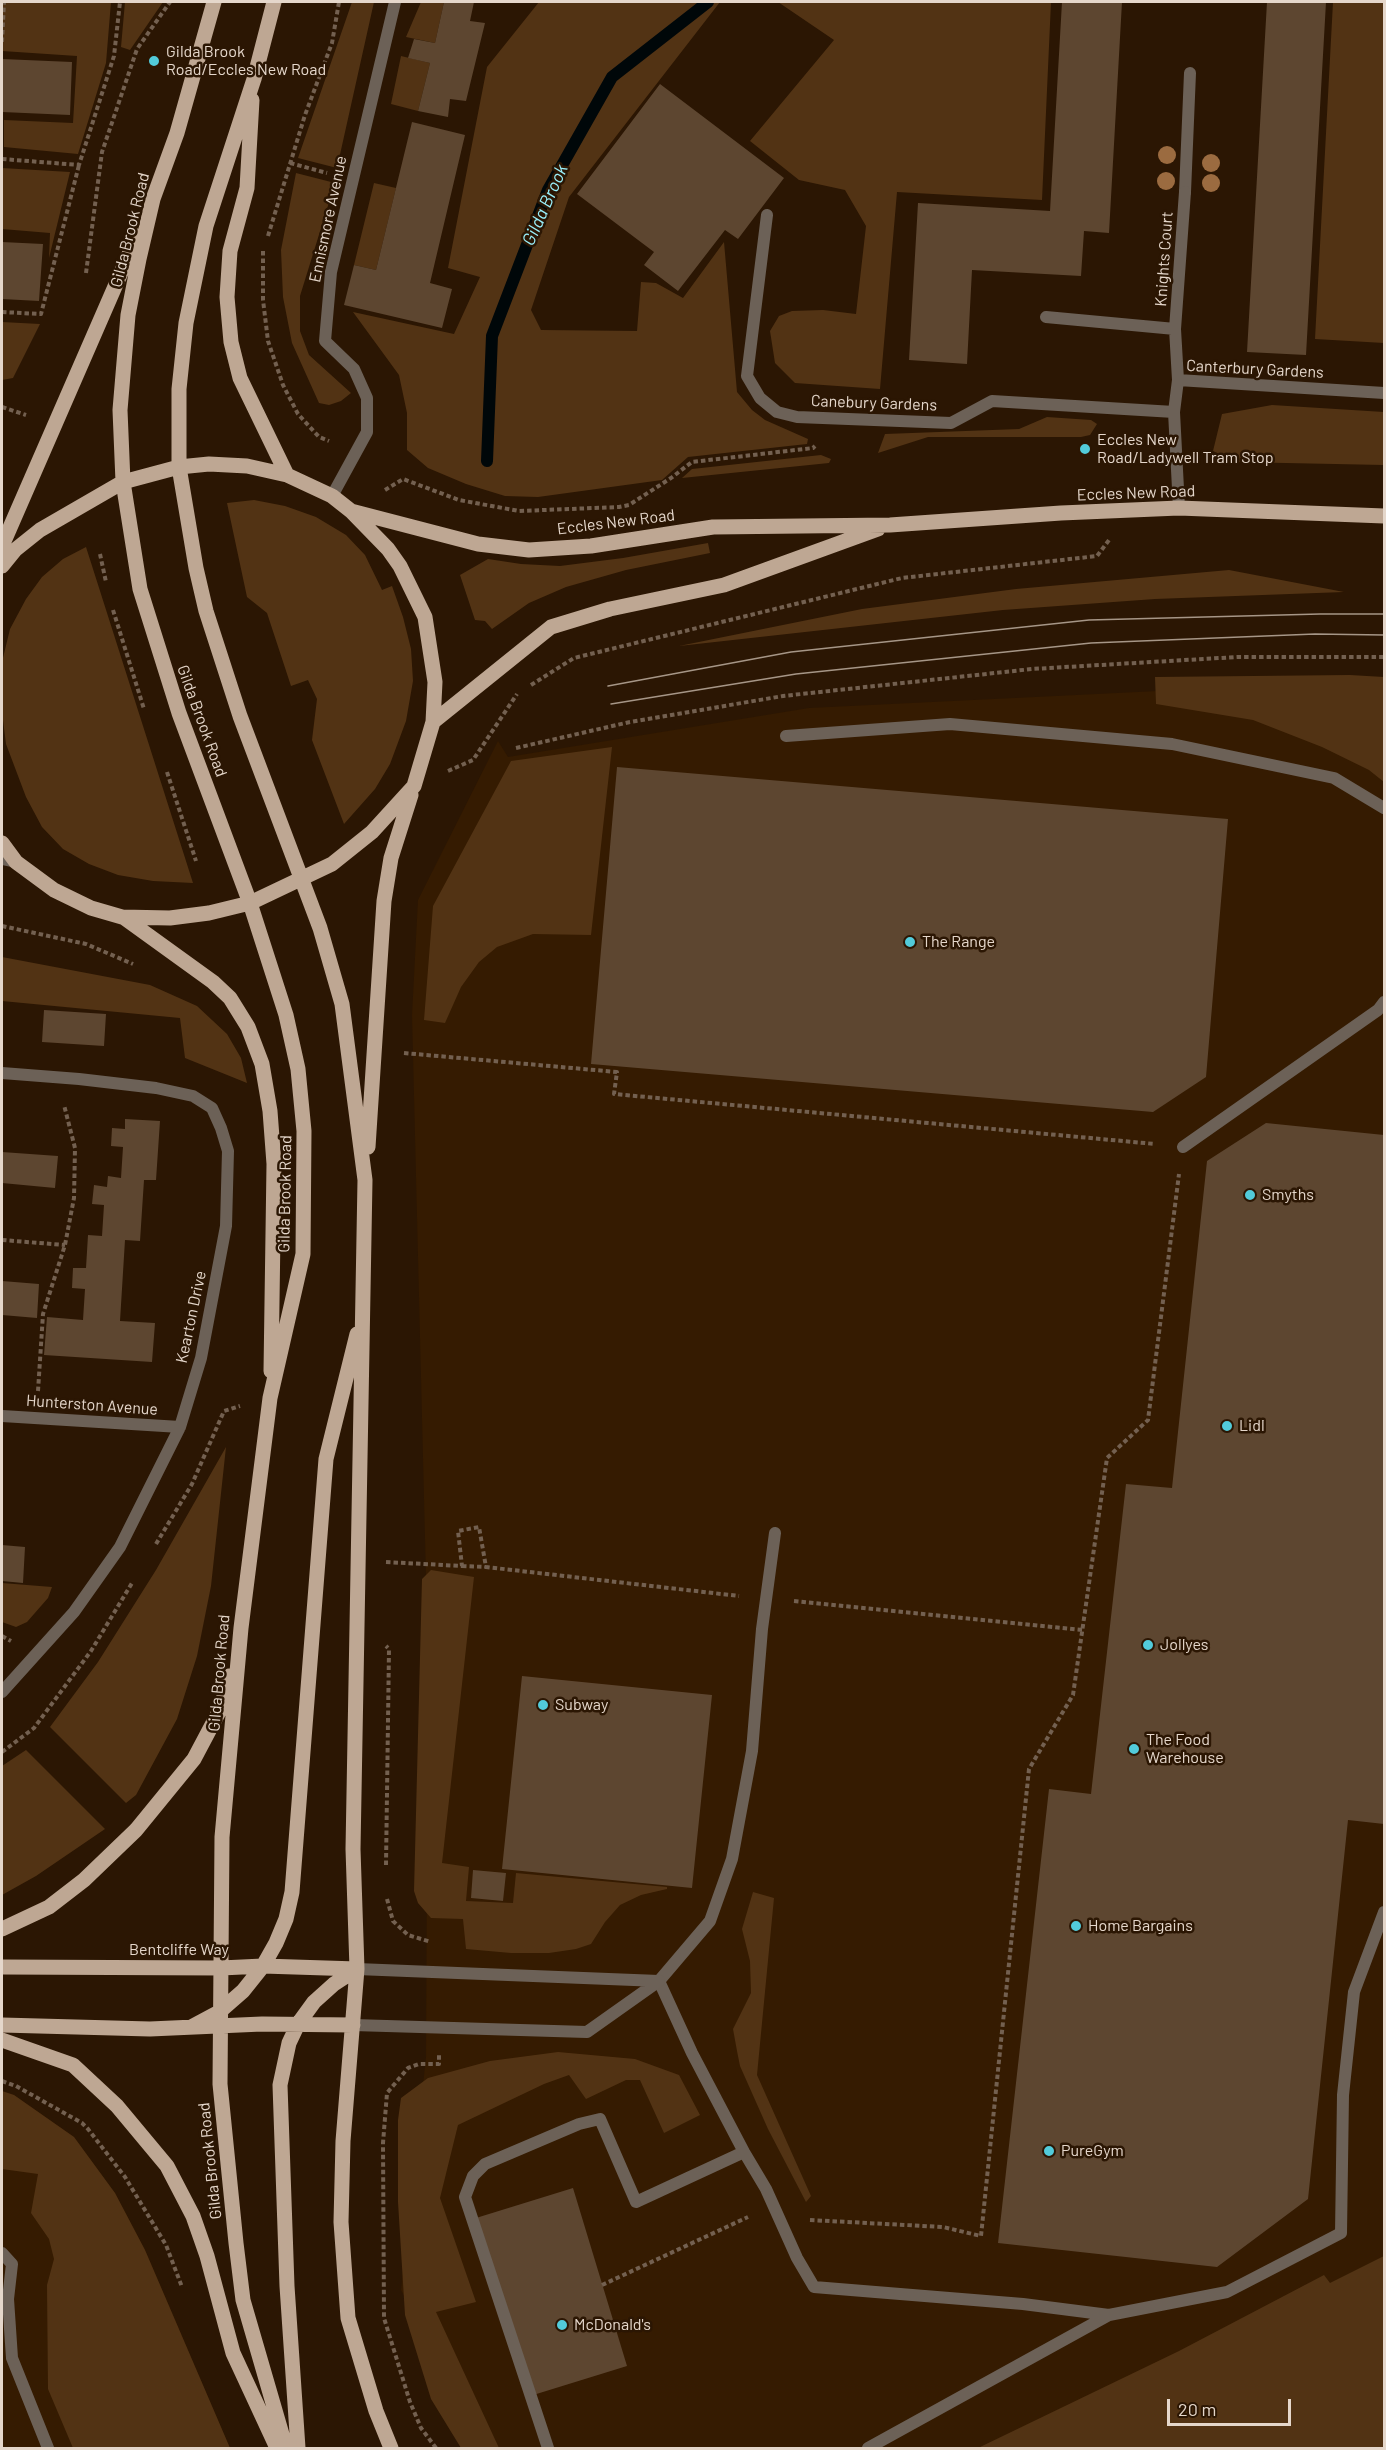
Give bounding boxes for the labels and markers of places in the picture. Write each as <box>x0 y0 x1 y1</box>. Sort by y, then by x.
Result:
place label: Gilda Brook Road/Eccles New Road <box>166 42 326 80</box>
marker: Gilda Brook Road/Eccles New Road <box>147 54 161 68</box>
place label: Eccles New Road/Ladywell Tram Stop <box>1097 430 1274 468</box>
marker: Eccles New Road/Ladywell Tram Stop <box>1078 442 1092 456</box>
place label: The Range <box>922 932 995 952</box>
marker: The Range <box>903 935 917 949</box>
place label: Smyths <box>1262 1185 1314 1205</box>
marker: Smyths <box>1243 1188 1257 1202</box>
place label: Lidl <box>1239 1416 1265 1436</box>
marker: Lidl <box>1220 1419 1234 1433</box>
place label: Jollyes <box>1160 1635 1208 1655</box>
marker: Jollyes <box>1141 1638 1155 1652</box>
place label: Subway <box>555 1695 608 1715</box>
marker: Subway <box>536 1698 550 1712</box>
place label: The Food Warehouse <box>1146 1730 1224 1768</box>
marker: The Food Warehouse <box>1127 1742 1141 1756</box>
place label: Home Bargains <box>1088 1916 1193 1936</box>
marker: Home Bargains <box>1069 1919 1083 1933</box>
place label: PureGym <box>1061 2141 1124 2161</box>
marker: PureGym <box>1042 2144 1056 2158</box>
place label: McDonald's <box>574 2315 651 2335</box>
marker: McDonald's <box>555 2318 569 2332</box>

